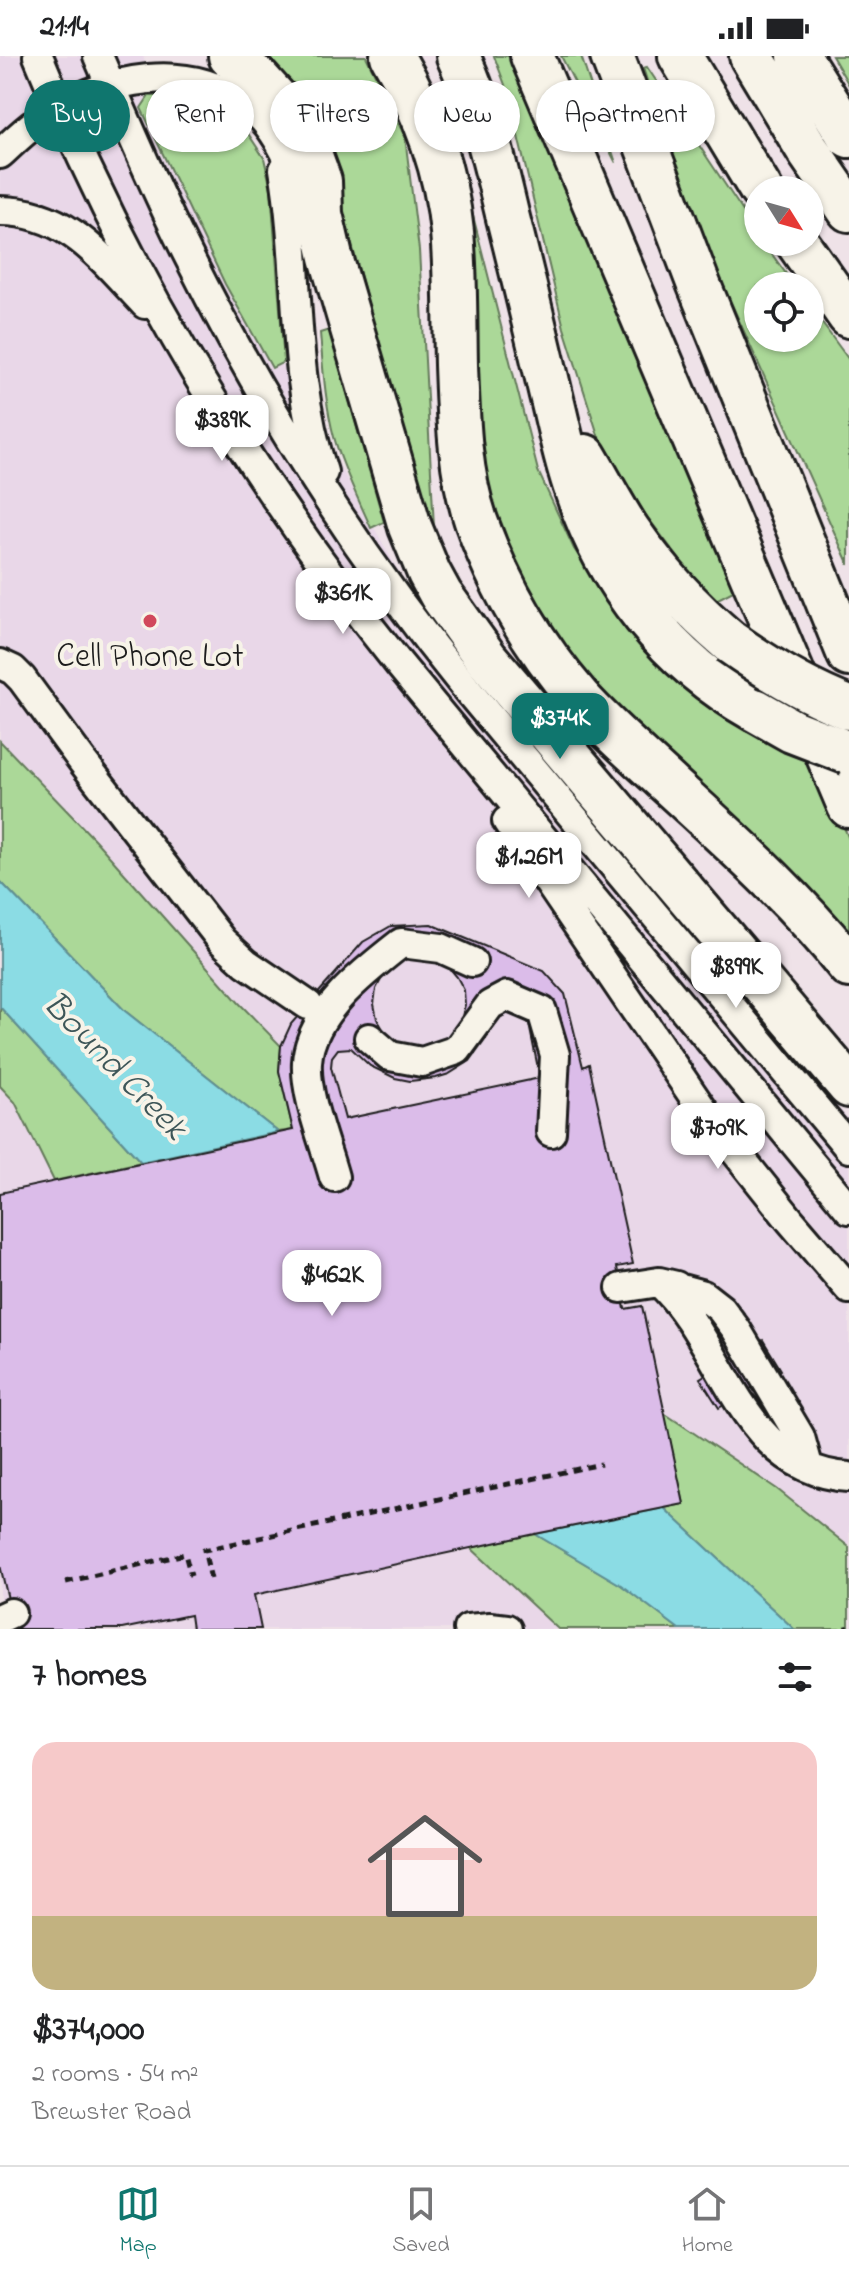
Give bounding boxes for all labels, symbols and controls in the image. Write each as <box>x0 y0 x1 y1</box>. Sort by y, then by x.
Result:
text: 21:14 <box>40 6 89 50</box>
chip: Buy <box>24 80 130 152</box>
chip: Rent <box>146 80 254 152</box>
chip: Filters <box>270 80 398 152</box>
chip: New <box>414 80 520 152</box>
chip: Apartment <box>536 80 715 152</box>
north arrow <box>744 176 824 256</box>
map controls <box>744 176 824 352</box>
button: locate <box>744 272 824 352</box>
pin: $389K <box>166 395 278 463</box>
text: $389K <box>194 402 250 440</box>
pin: $361K <box>287 568 399 636</box>
text: $361K <box>314 575 372 613</box>
marker: Cell Phone Lot <box>141 612 159 630</box>
place label: Cell Phone Lot <box>56 633 244 683</box>
pin: $374K <box>504 693 616 761</box>
text: $374K <box>530 700 590 738</box>
pin: $1.26M <box>464 832 594 900</box>
text: $1.26M <box>494 839 564 877</box>
pin: $899K <box>680 942 792 1010</box>
text: $899K <box>709 949 763 987</box>
water label: Bound Creek <box>29 981 199 1155</box>
pin: $709K <box>662 1103 774 1171</box>
text: $709K <box>689 1110 747 1148</box>
pin: $462K <box>276 1250 388 1318</box>
text: $462K <box>300 1257 364 1295</box>
text: 7 homes <box>32 1652 147 1702</box>
icon: filters <box>773 1655 817 1699</box>
icon: home <box>353 1794 497 1938</box>
text: $374,000 <box>32 2006 145 2056</box>
text: 2 rooms · 54 m² <box>32 2056 198 2094</box>
text: Brewster Road <box>32 2094 191 2132</box>
tab: Map <box>116 2182 160 2262</box>
tab: Saved <box>392 2182 450 2262</box>
tab: Home <box>682 2182 733 2262</box>

